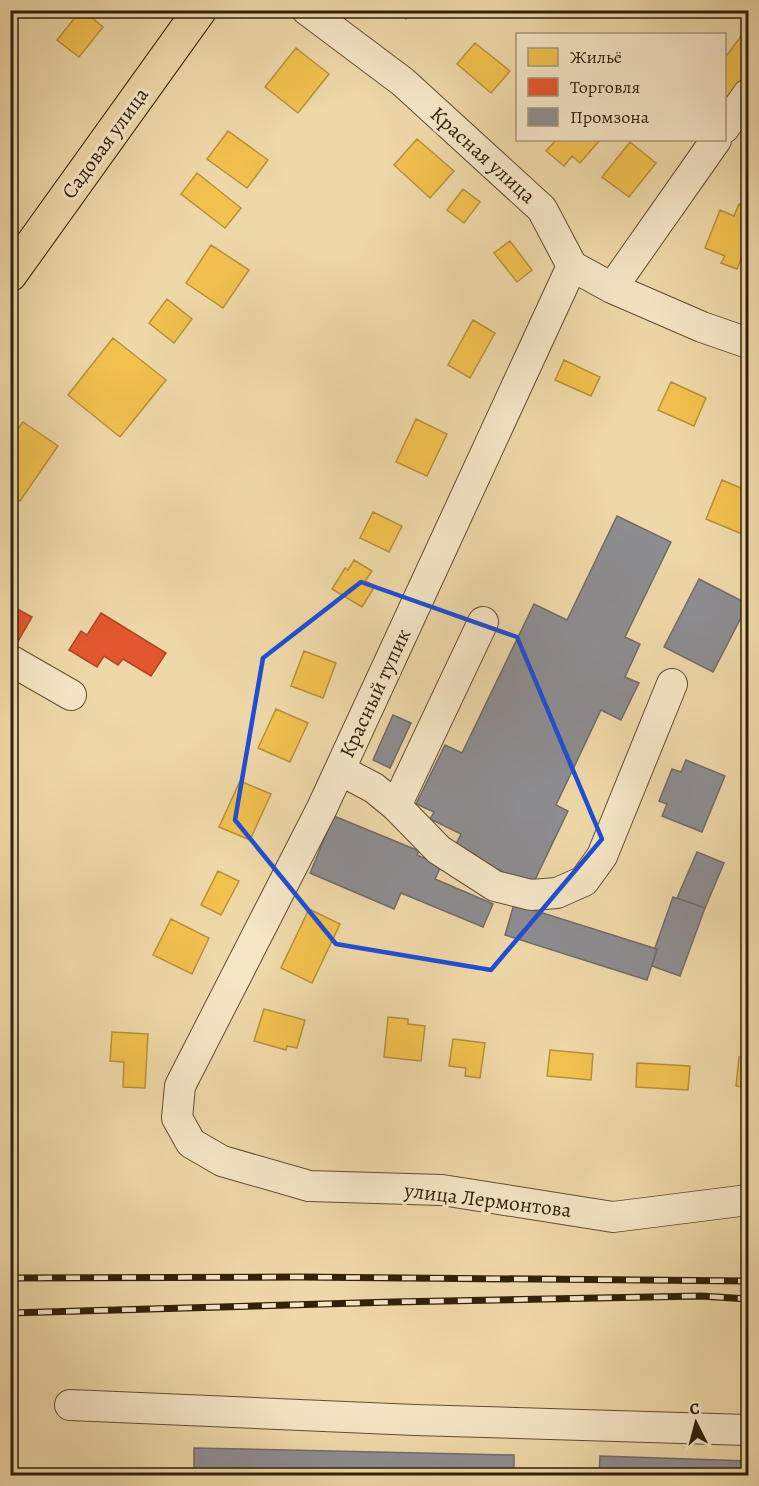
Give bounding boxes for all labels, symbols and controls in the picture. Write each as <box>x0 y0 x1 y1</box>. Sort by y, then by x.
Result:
legend <box>516 33 726 141</box>
text: Жильё <box>570 45 622 69</box>
text: Торговля <box>570 75 640 99</box>
street label: Садовая улица <box>55 81 155 204</box>
street label: Красная улица <box>424 100 542 210</box>
text: Промзона <box>570 105 650 129</box>
street label: Красный тупик <box>333 624 417 762</box>
street label: улица Лермонтова <box>402 1176 573 1224</box>
north arrow <box>666 1393 726 1453</box>
text: С <box>688 1398 701 1421</box>

